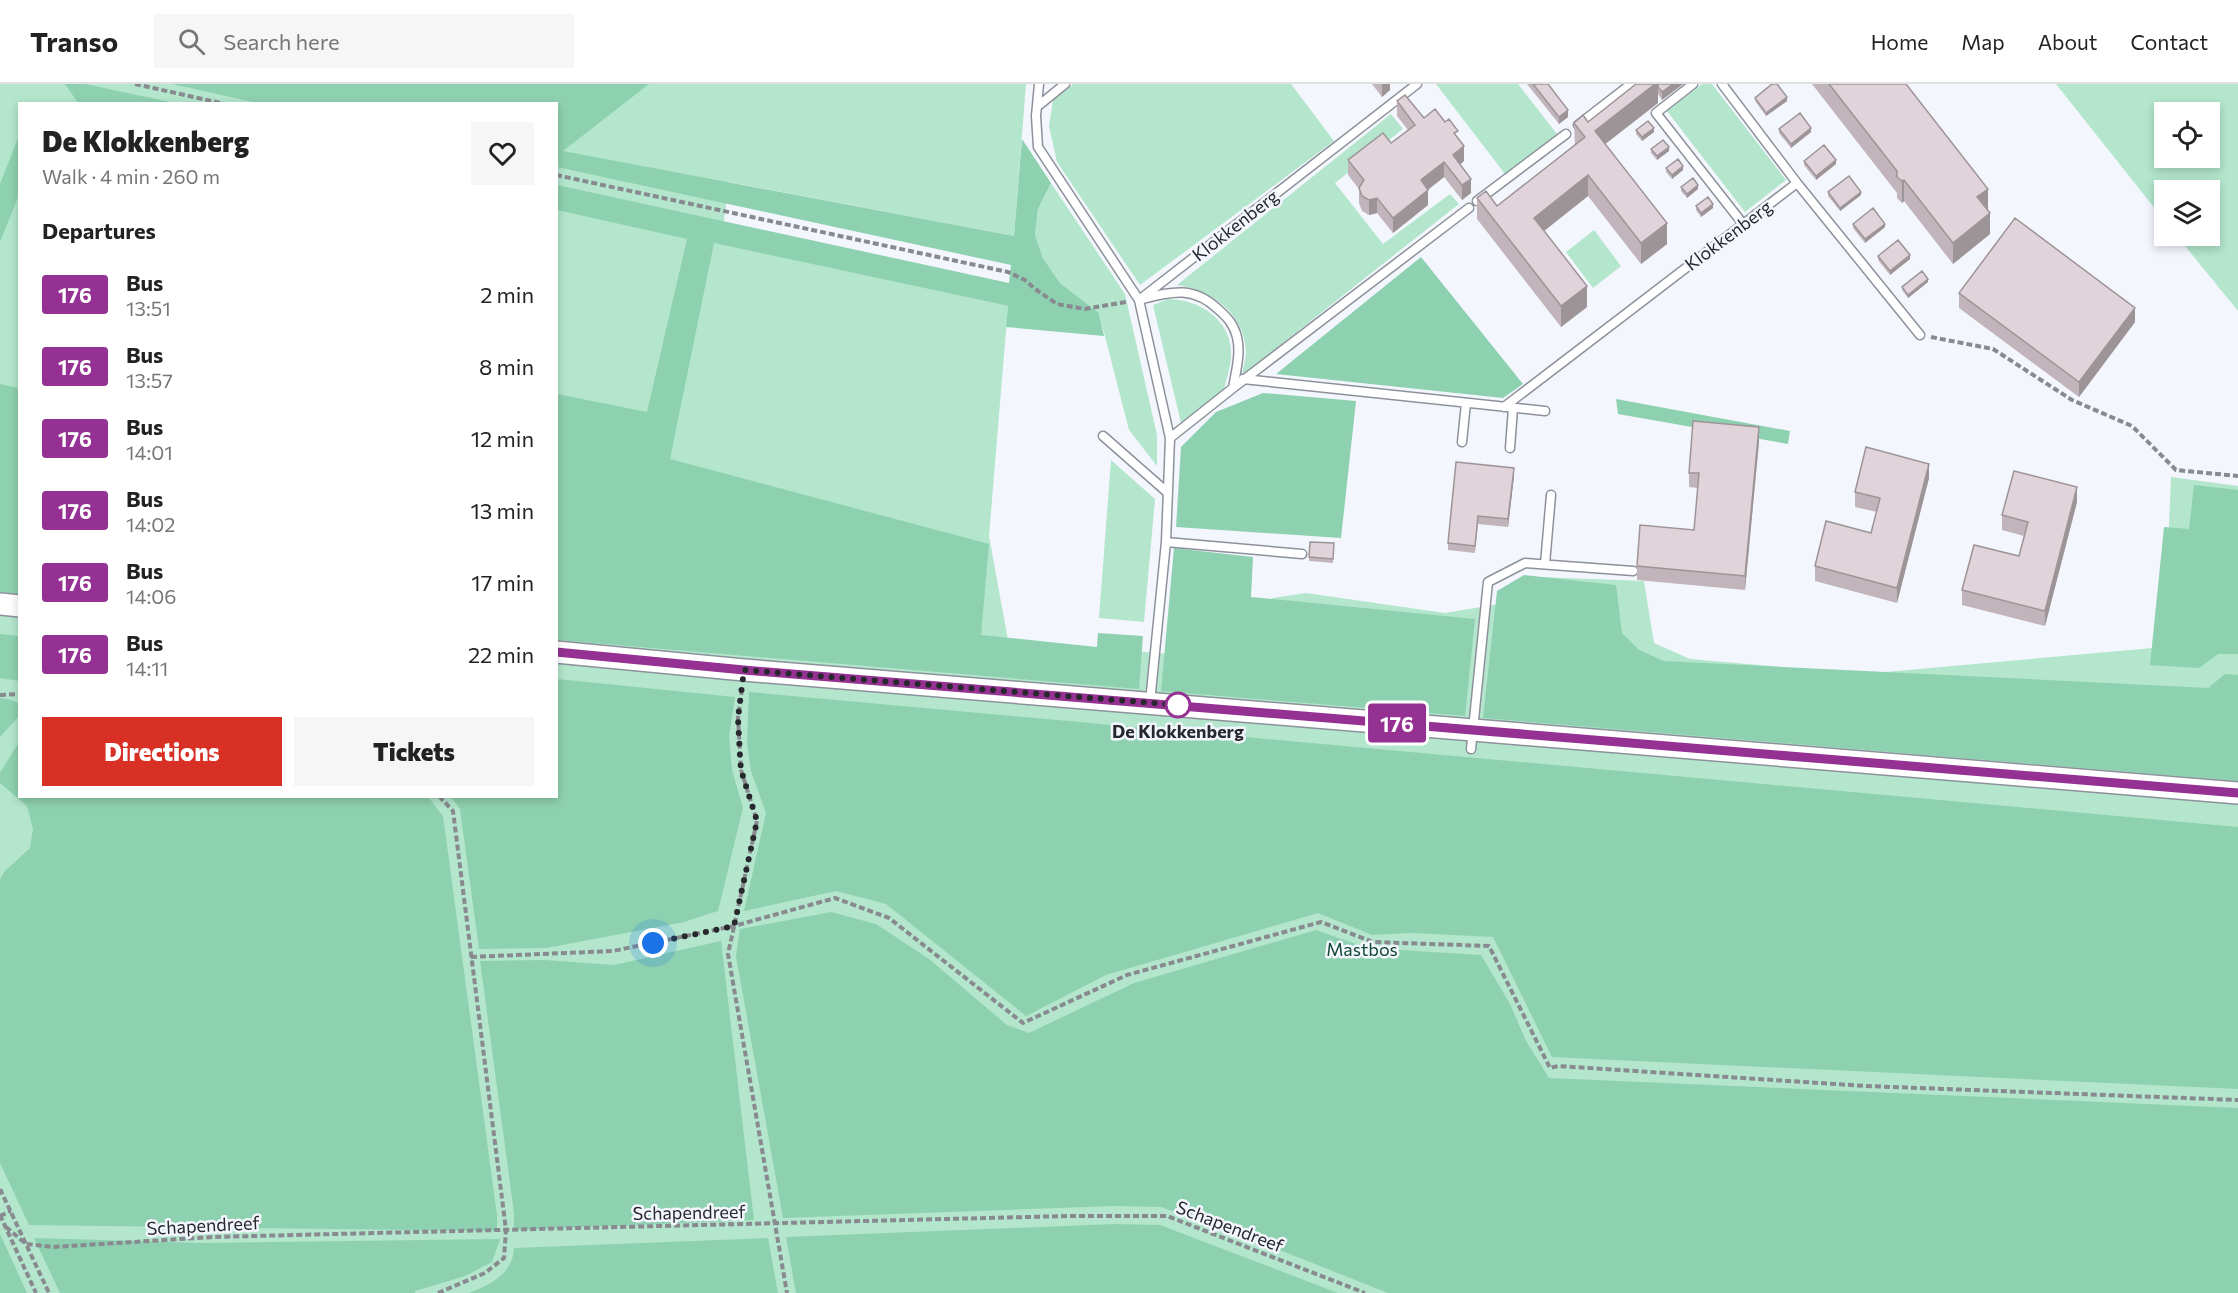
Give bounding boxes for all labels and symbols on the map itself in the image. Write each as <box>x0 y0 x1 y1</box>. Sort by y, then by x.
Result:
street label: Klokkenberg <box>1187 184 1283 266</box>
street label: Klokkenberg <box>1680 195 1776 275</box>
marker: De Klokkenberg <box>1165 692 1191 718</box>
line badge: 176 <box>1362 704 1432 742</box>
place label: De Klokkenberg <box>1112 720 1244 742</box>
your location <box>638 928 668 958</box>
park label: Mastbos <box>1326 938 1398 960</box>
street label: Schapendreef <box>1173 1196 1287 1257</box>
street label: Schapendreef <box>632 1200 747 1224</box>
street label: Schapendreef <box>146 1211 261 1239</box>

